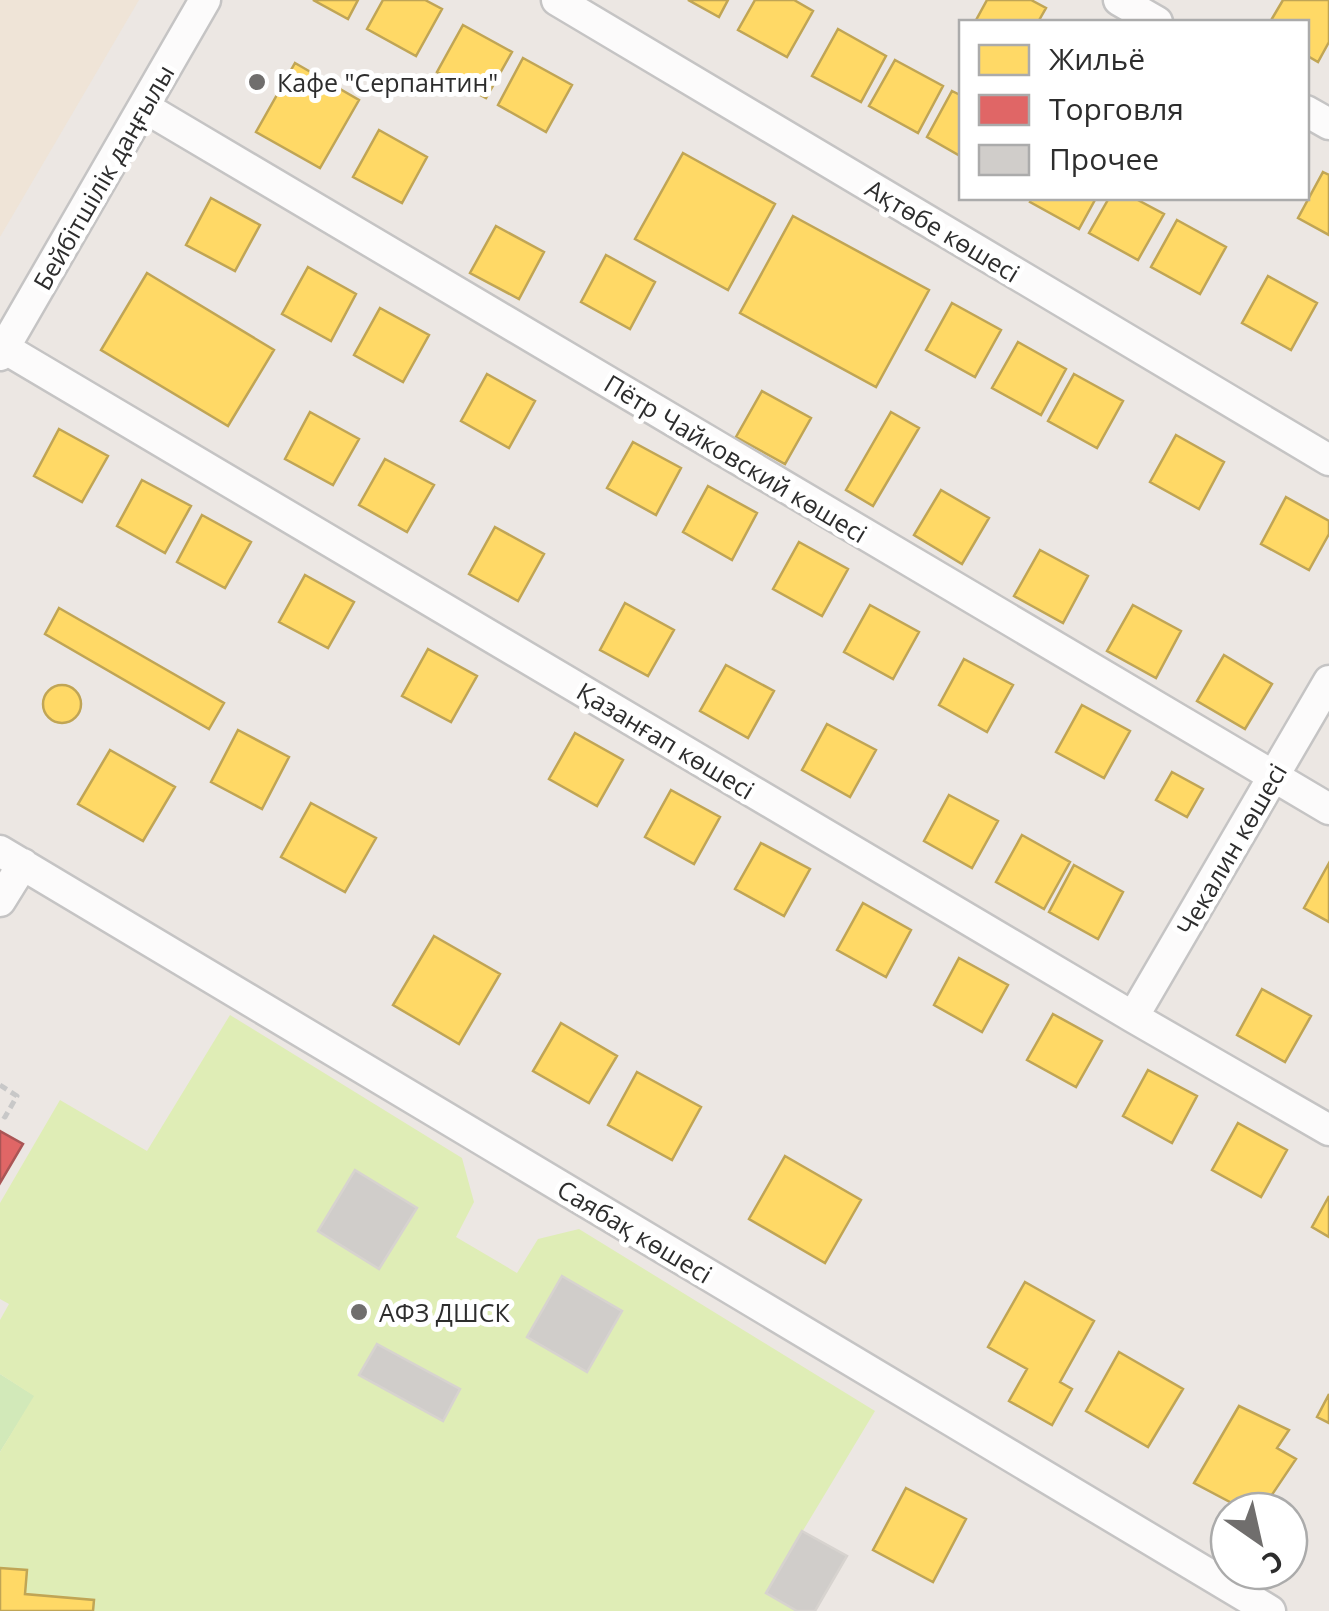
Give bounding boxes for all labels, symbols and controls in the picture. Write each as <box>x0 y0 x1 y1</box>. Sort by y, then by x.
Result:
legend <box>959 20 1309 200</box>
text: Жильё <box>1049 38 1145 79</box>
street label: Бейбітшілік даңғылы <box>25 58 181 296</box>
place label: Кафе "Серпантин" <box>277 65 498 99</box>
marker: Кафе "Серпантин" <box>246 71 268 93</box>
text: Торговля <box>1049 88 1184 129</box>
text: Прочее <box>1049 138 1159 179</box>
street label: Ақтөбе көшесі <box>860 171 1026 289</box>
street label: Пётр Чайковский көшесі <box>598 366 874 550</box>
street label: Қазанғап көшесі <box>571 674 761 806</box>
street label: Чекалин көшесі <box>1168 757 1294 941</box>
street label: Саябақ көшесі <box>551 1171 719 1291</box>
place label: АФЗ ДШСК <box>379 1295 510 1329</box>
marker: АФЗ ДШСК <box>348 1301 370 1323</box>
north arrow <box>1209 1491 1309 1591</box>
text: С <box>1256 1542 1292 1583</box>

